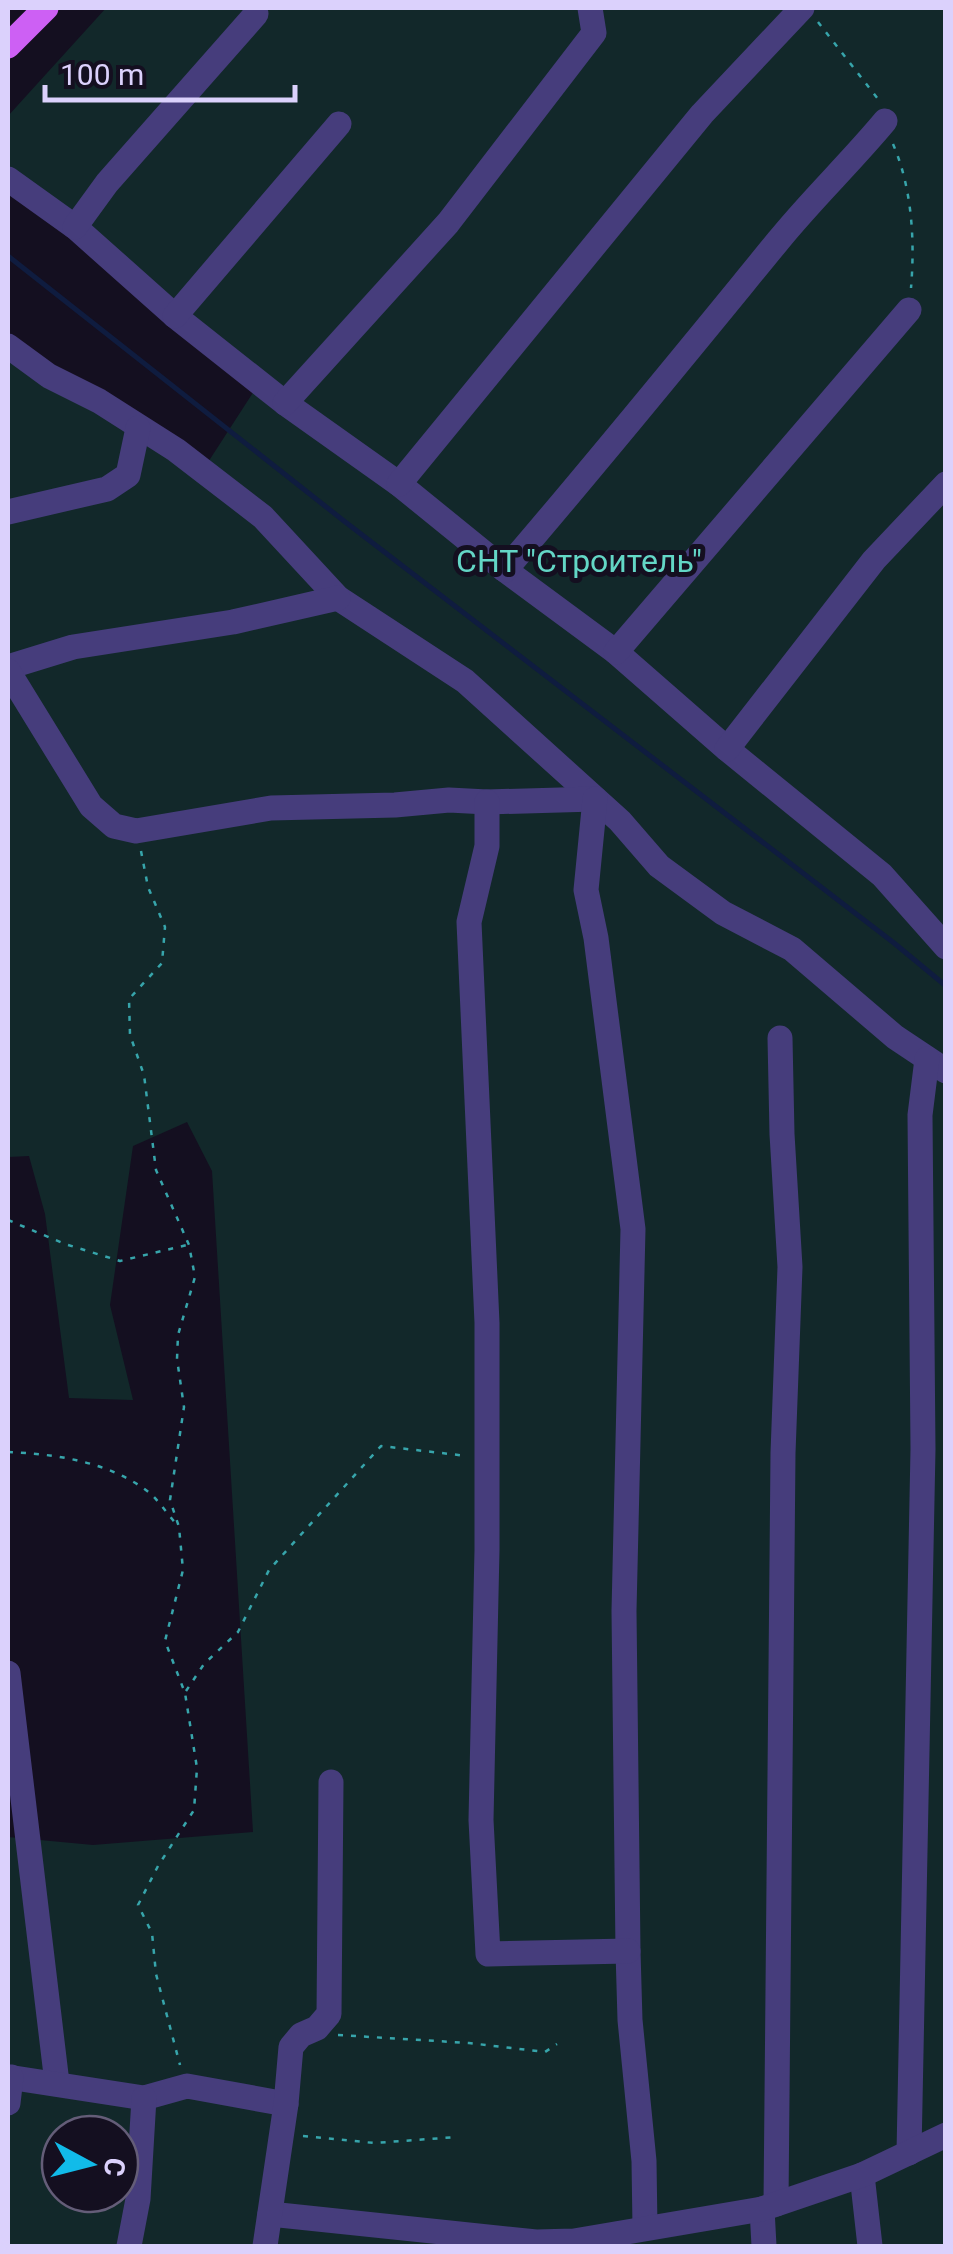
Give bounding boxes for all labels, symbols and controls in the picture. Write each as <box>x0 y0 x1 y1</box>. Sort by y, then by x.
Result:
scale bar <box>45 40 295 102</box>
text: 100 m <box>60 57 144 92</box>
park label: СНТ "Строитель" <box>456 542 702 580</box>
north arrow <box>40 2114 140 2214</box>
text: С <box>97 2156 132 2178</box>

